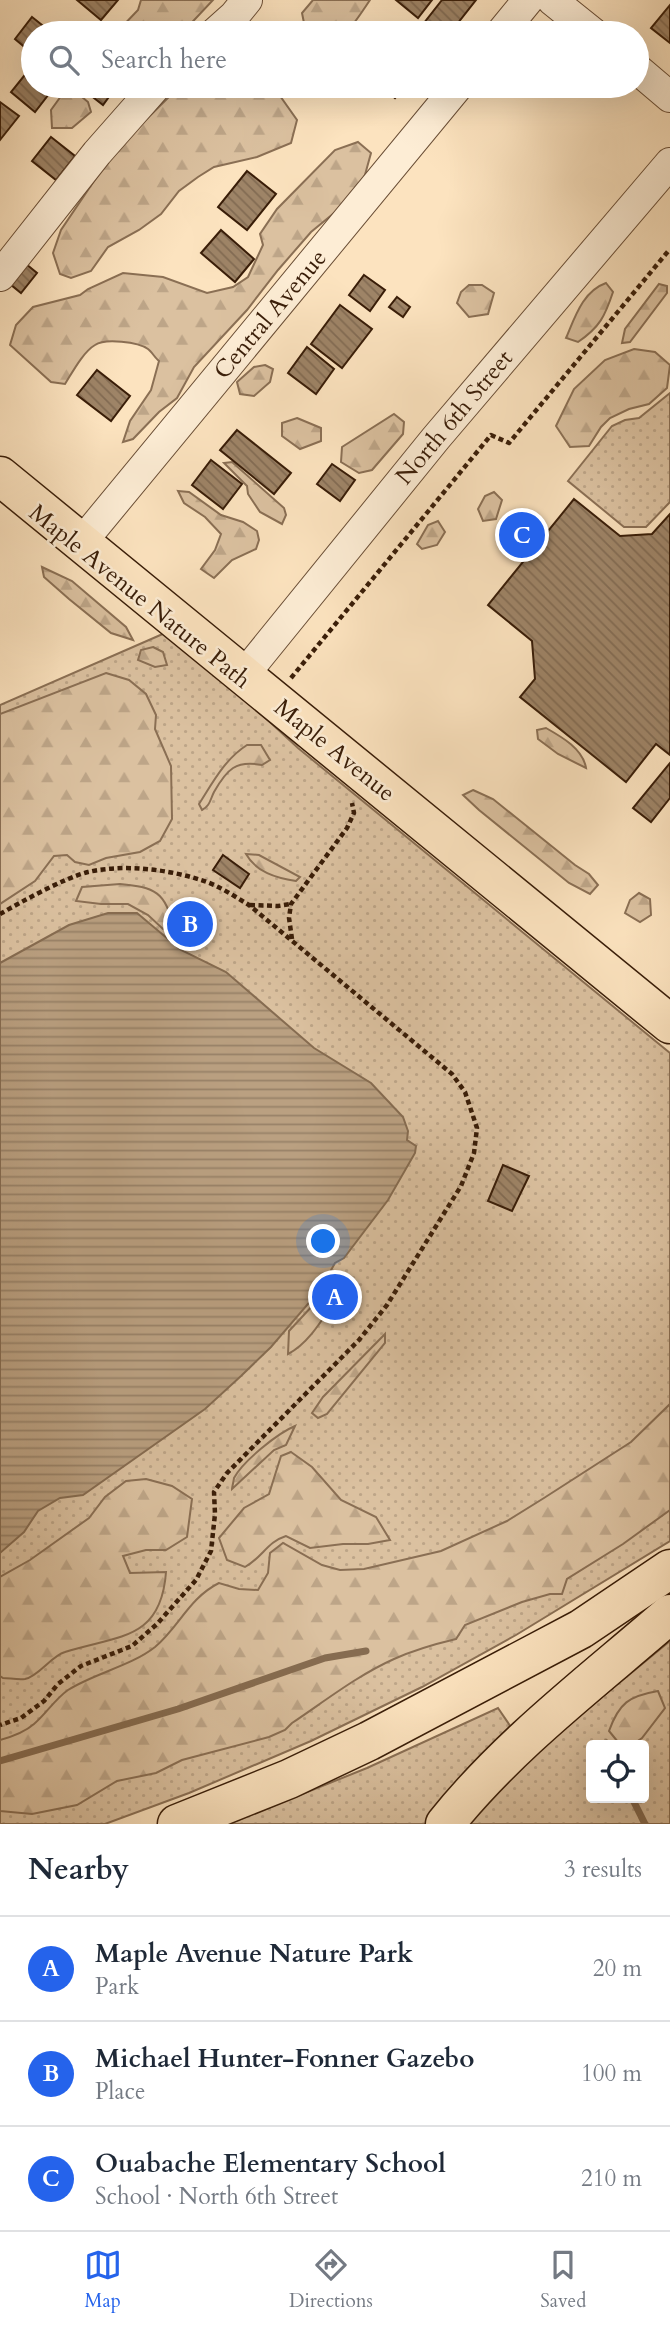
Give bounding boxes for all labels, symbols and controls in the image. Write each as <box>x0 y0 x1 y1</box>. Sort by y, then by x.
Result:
search box <box>21 21 649 98</box>
icon: search <box>45 41 83 79</box>
text: Search here <box>101 42 227 77</box>
street label: Central Avenue <box>206 242 334 386</box>
street label: North 6th Street <box>388 343 521 492</box>
street label: Maple Avenue Nature Path <box>22 497 258 696</box>
pin: C <box>499 509 545 561</box>
street label: Maple Avenue <box>267 691 402 809</box>
pin: B <box>167 898 213 950</box>
your location <box>306 1224 340 1258</box>
pin: A <box>312 1271 358 1323</box>
map controls <box>586 1740 649 1803</box>
button: locate <box>586 1740 649 1803</box>
text: Nearby <box>28 1849 129 1890</box>
text: 3 results <box>564 1854 642 1885</box>
text: Maple Avenue Nature Park <box>95 1936 413 1971</box>
text: A <box>42 1953 60 1984</box>
text: 20 m <box>593 1953 642 1984</box>
text: Park <box>95 1971 139 2002</box>
text: Michael Hunter-Fonner Gazebo <box>95 2041 474 2076</box>
text: B <box>43 2058 59 2089</box>
text: 100 m <box>581 2058 642 2089</box>
text: Place <box>95 2076 145 2107</box>
text: Ouabache Elementary School <box>95 2146 446 2181</box>
text: C <box>42 2163 60 2194</box>
text: 210 m <box>581 2163 642 2194</box>
text: School · North 6th Street <box>95 2181 338 2212</box>
tab: Map <box>84 2246 122 2314</box>
tab: Directions <box>289 2246 373 2314</box>
tab: Saved <box>540 2246 586 2314</box>

